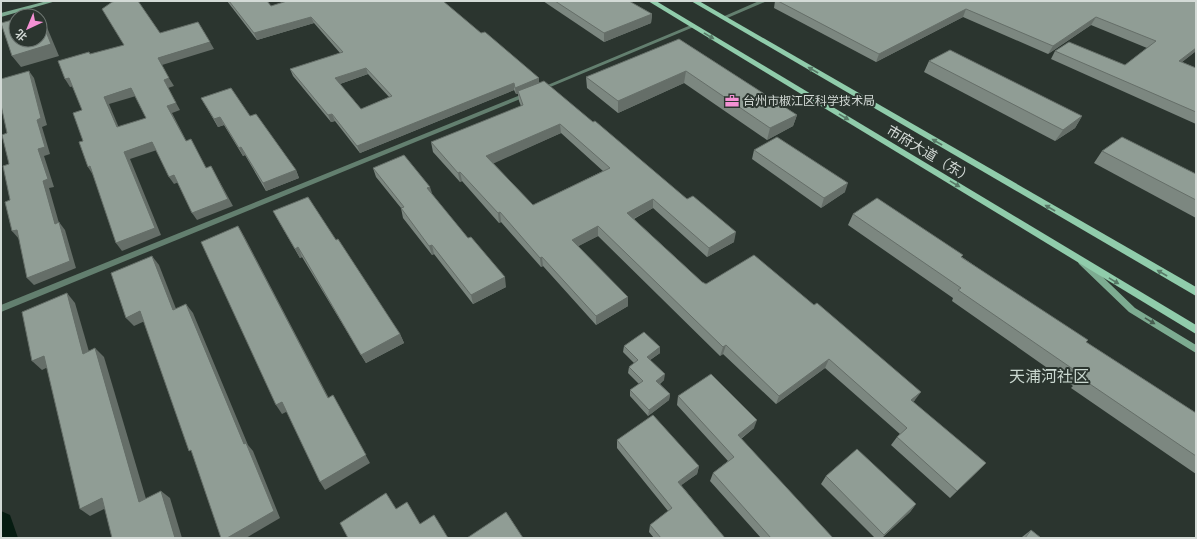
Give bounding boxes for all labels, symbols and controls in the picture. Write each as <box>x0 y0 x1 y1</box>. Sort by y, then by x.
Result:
north arrow <box>8 8 48 48</box>
text: 北 <box>12 26 30 44</box>
one-way arrow <box>703 32 715 39</box>
one-way arrow <box>807 67 819 74</box>
office icon: 台州市椒江区科学技术局 <box>724 93 740 109</box>
place label: 台州市椒江区科学技术局 <box>743 93 875 108</box>
one-way arrow <box>838 114 850 121</box>
street label: 市府大道（东） <box>883 121 977 187</box>
one-way arrow <box>931 139 943 146</box>
one-way arrow <box>949 181 961 188</box>
one-way arrow <box>1044 204 1056 211</box>
one-way arrow <box>1156 269 1168 276</box>
one-way arrow <box>1108 277 1120 284</box>
one-way arrow <box>1145 317 1155 325</box>
district label: 天浦河社区 <box>1009 367 1089 386</box>

